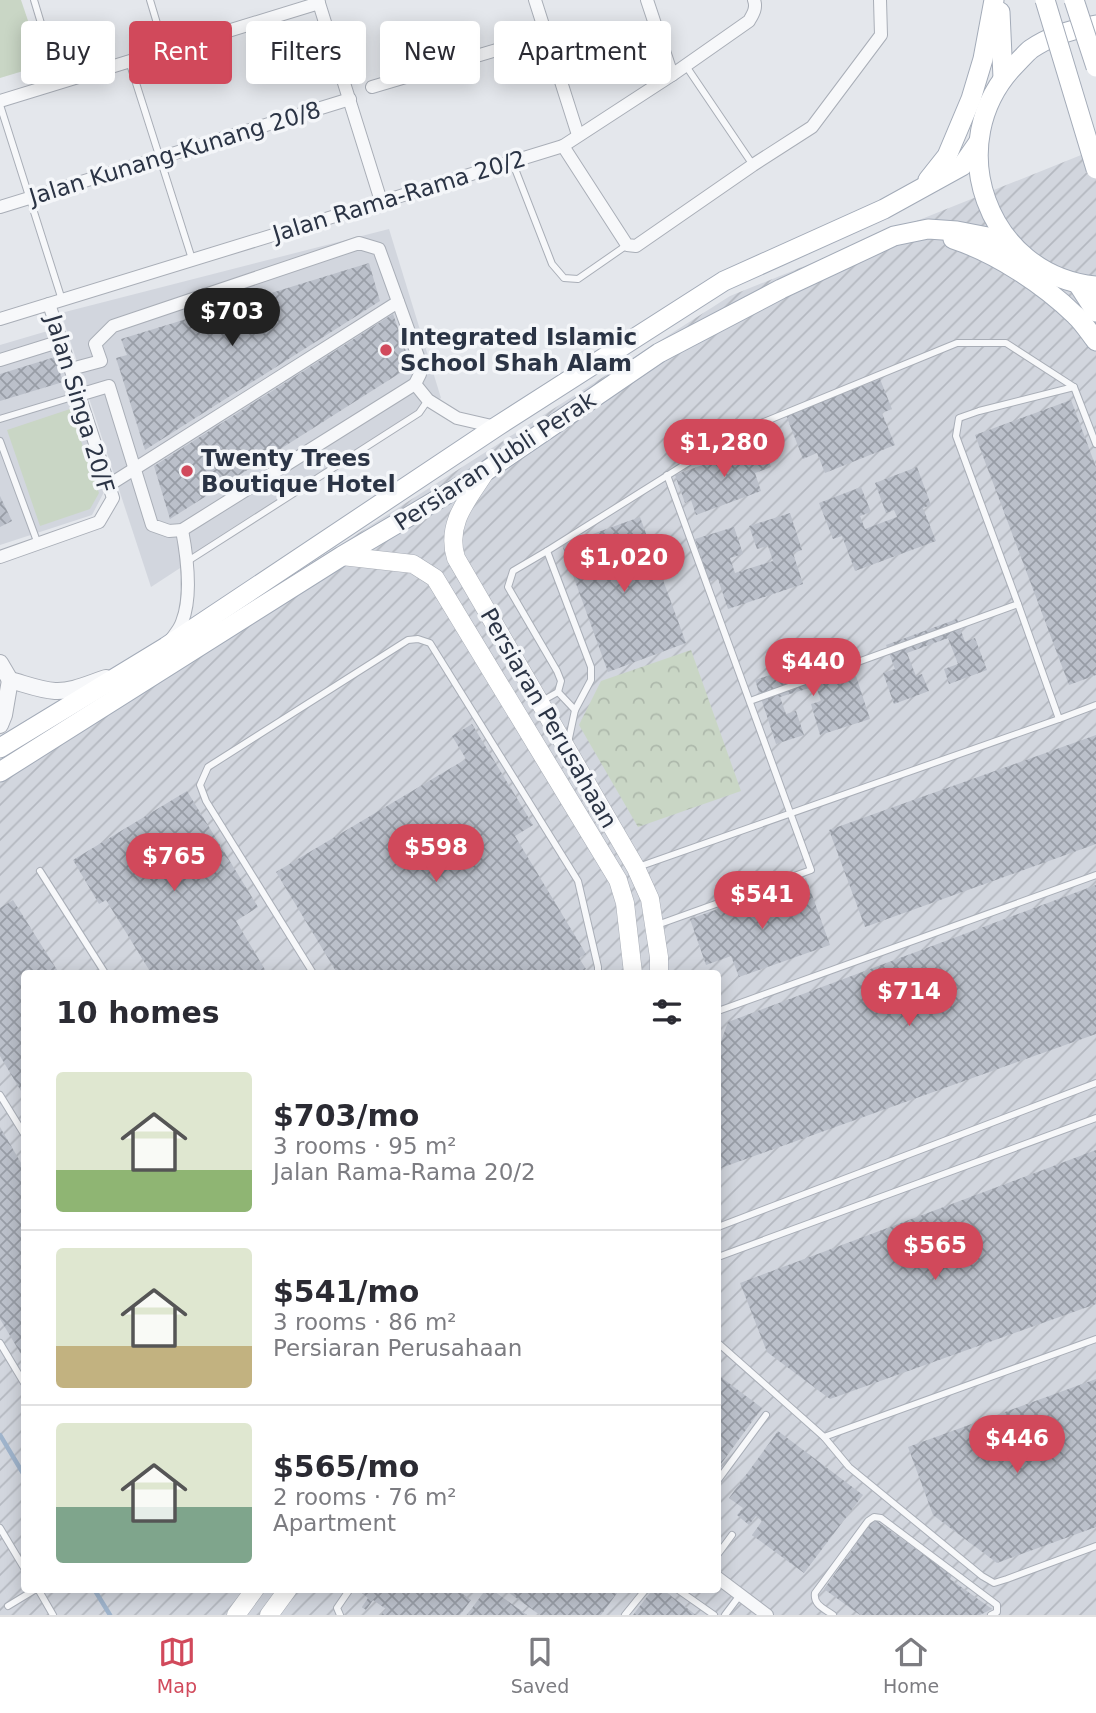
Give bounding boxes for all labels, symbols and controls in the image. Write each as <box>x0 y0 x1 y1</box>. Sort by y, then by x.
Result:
chip: Buy <box>21 21 115 84</box>
chip: Rent <box>129 21 232 84</box>
chip: Filters <box>246 21 366 84</box>
chip: New <box>380 21 480 84</box>
chip: Apartment <box>494 21 671 84</box>
street label: Jalan Kunang-Kunang 20/8 <box>24 96 324 210</box>
street label: Jalan Rama-Rama 20/2 <box>268 145 528 247</box>
pin: $703 <box>191 288 273 348</box>
text: $703 <box>200 298 264 324</box>
street label: Jalan Singa 20/F <box>40 310 119 496</box>
place label: Integrated Islamic School Shah Alam <box>400 324 637 376</box>
marker: Integrated Islamic School Shah Alam <box>378 342 394 358</box>
street label: Persiaran Jubli Perak <box>390 386 601 536</box>
pin: $1,280 <box>667 420 781 479</box>
text: $1,280 <box>680 429 768 455</box>
place label: Twenty Trees Boutique Hotel <box>201 445 396 497</box>
marker: Twenty Trees Boutique Hotel <box>179 463 195 479</box>
pin: $1,020 <box>567 534 681 594</box>
text: $1,020 <box>580 544 668 570</box>
street label: Persiaran Perusahaan <box>475 604 623 832</box>
pin: $440 <box>772 638 854 698</box>
text: $440 <box>781 648 845 674</box>
pin: $598 <box>395 824 477 884</box>
pin: $765 <box>133 834 215 893</box>
text: $598 <box>404 834 468 860</box>
text: $765 <box>142 843 206 869</box>
pin: $541 <box>721 872 803 931</box>
text: $541 <box>730 881 794 907</box>
pin: $714 <box>868 968 950 1028</box>
text: $714 <box>877 978 941 1004</box>
icon: filters <box>648 993 686 1031</box>
text: 10 homes <box>56 995 220 1030</box>
text: $703/mo <box>273 1098 419 1133</box>
icon: home <box>112 1100 196 1184</box>
text: 3 rooms · 95 m² <box>273 1133 457 1159</box>
text: Jalan Rama-Rama 20/2 <box>273 1159 536 1185</box>
pin: $565 <box>894 1222 976 1282</box>
text: $565 <box>903 1232 967 1258</box>
text: $541/mo <box>273 1274 419 1309</box>
icon: home <box>112 1276 196 1360</box>
text: 3 rooms · 86 m² <box>273 1309 457 1335</box>
text: Persiaran Perusahaan <box>273 1335 522 1361</box>
pin: $446 <box>976 1416 1058 1475</box>
text: $446 <box>985 1425 1049 1451</box>
text: $565/mo <box>273 1449 419 1484</box>
icon: home <box>112 1451 196 1535</box>
text: 2 rooms · 76 m² <box>273 1484 457 1510</box>
text: Apartment <box>273 1510 396 1536</box>
tab: Map <box>157 1633 197 1697</box>
tab: Saved <box>511 1633 569 1697</box>
tab: Home <box>883 1633 939 1697</box>

